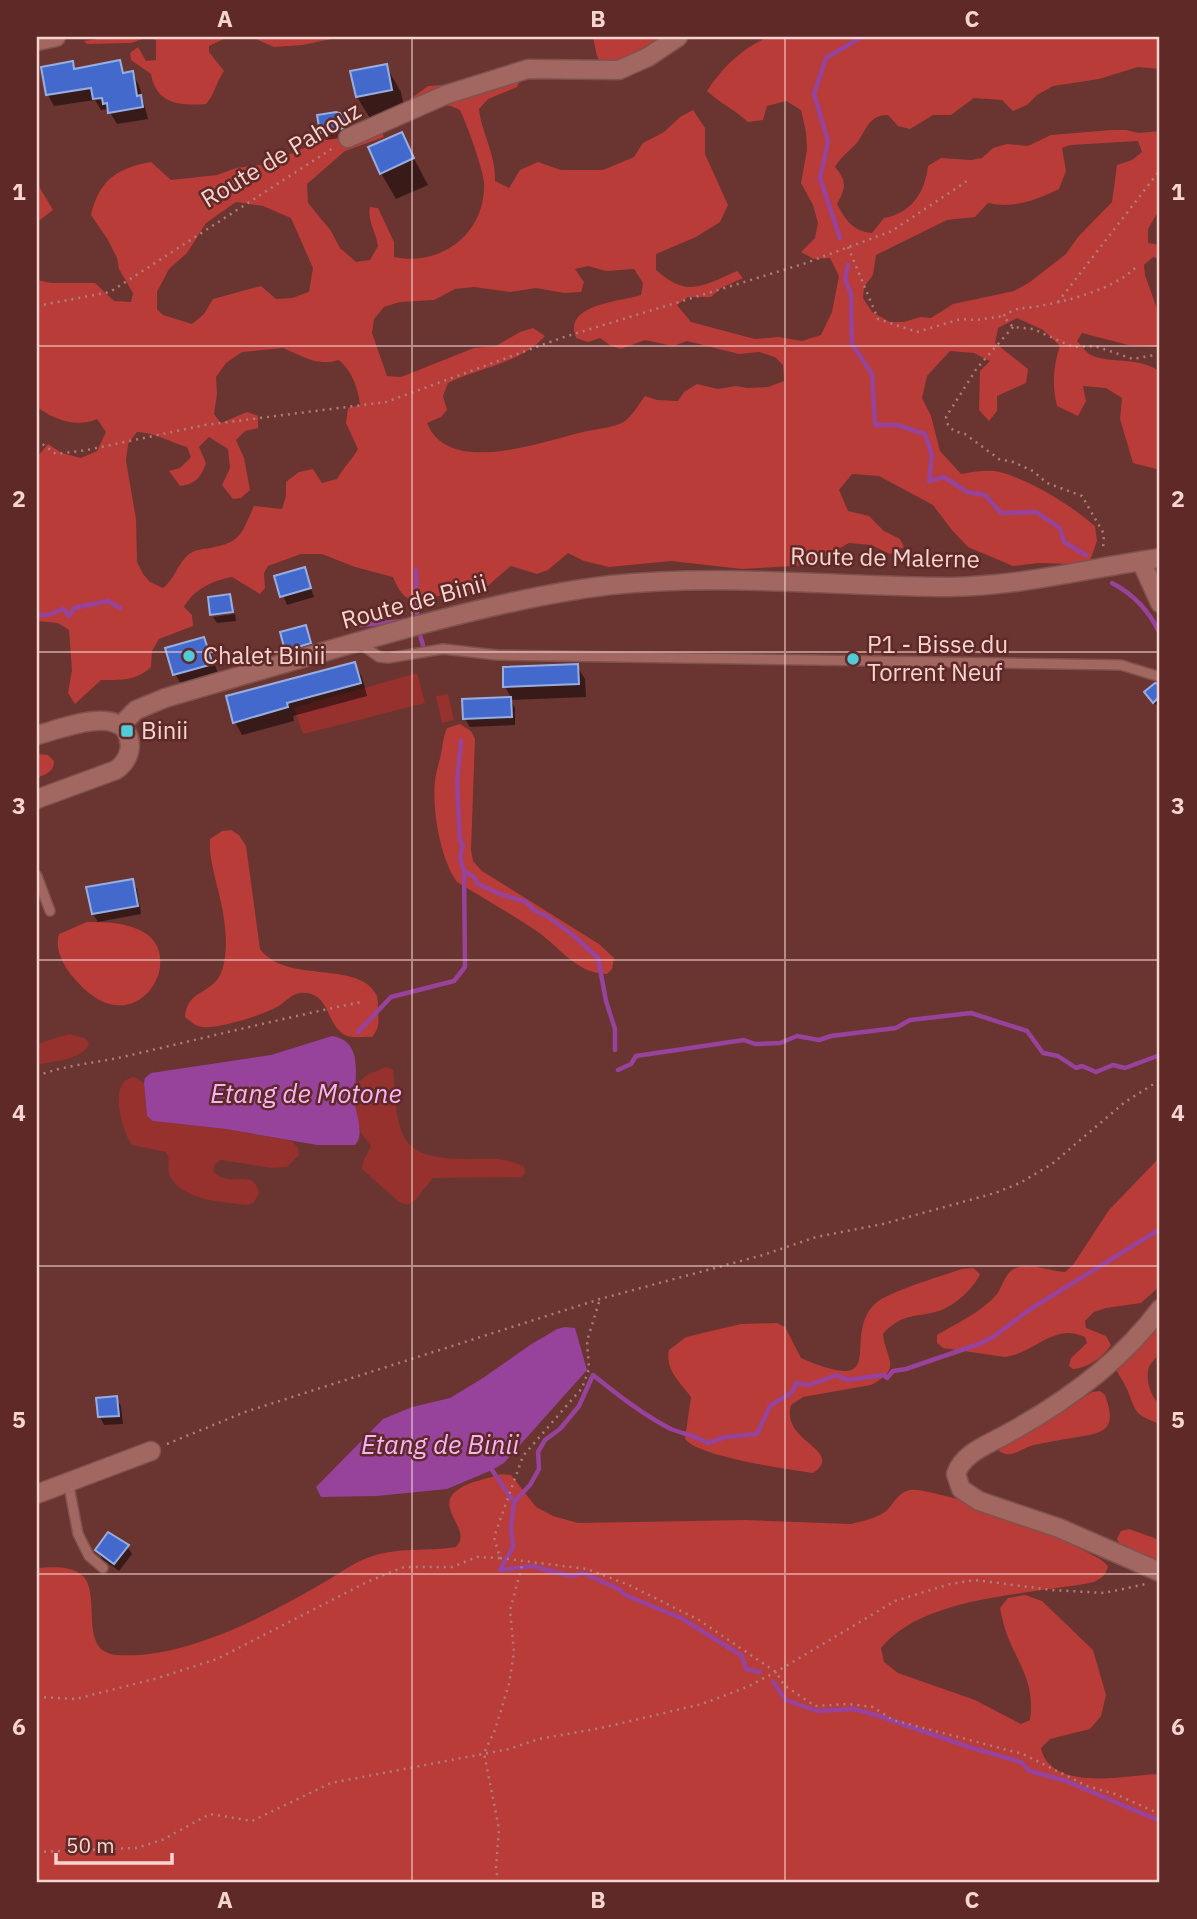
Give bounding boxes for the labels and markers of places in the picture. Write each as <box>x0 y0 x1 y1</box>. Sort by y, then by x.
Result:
place label: P1 - Bisse du Torrent Neuf <box>867 628 1008 688</box>
place label: Chalet Binii <box>203 639 325 671</box>
marker: Chalet Binii <box>181 648 197 664</box>
marker: P1 - Bisse du Torrent Neuf <box>845 651 861 667</box>
place label: Binii <box>141 714 188 746</box>
marker: Binii <box>119 723 135 739</box>

